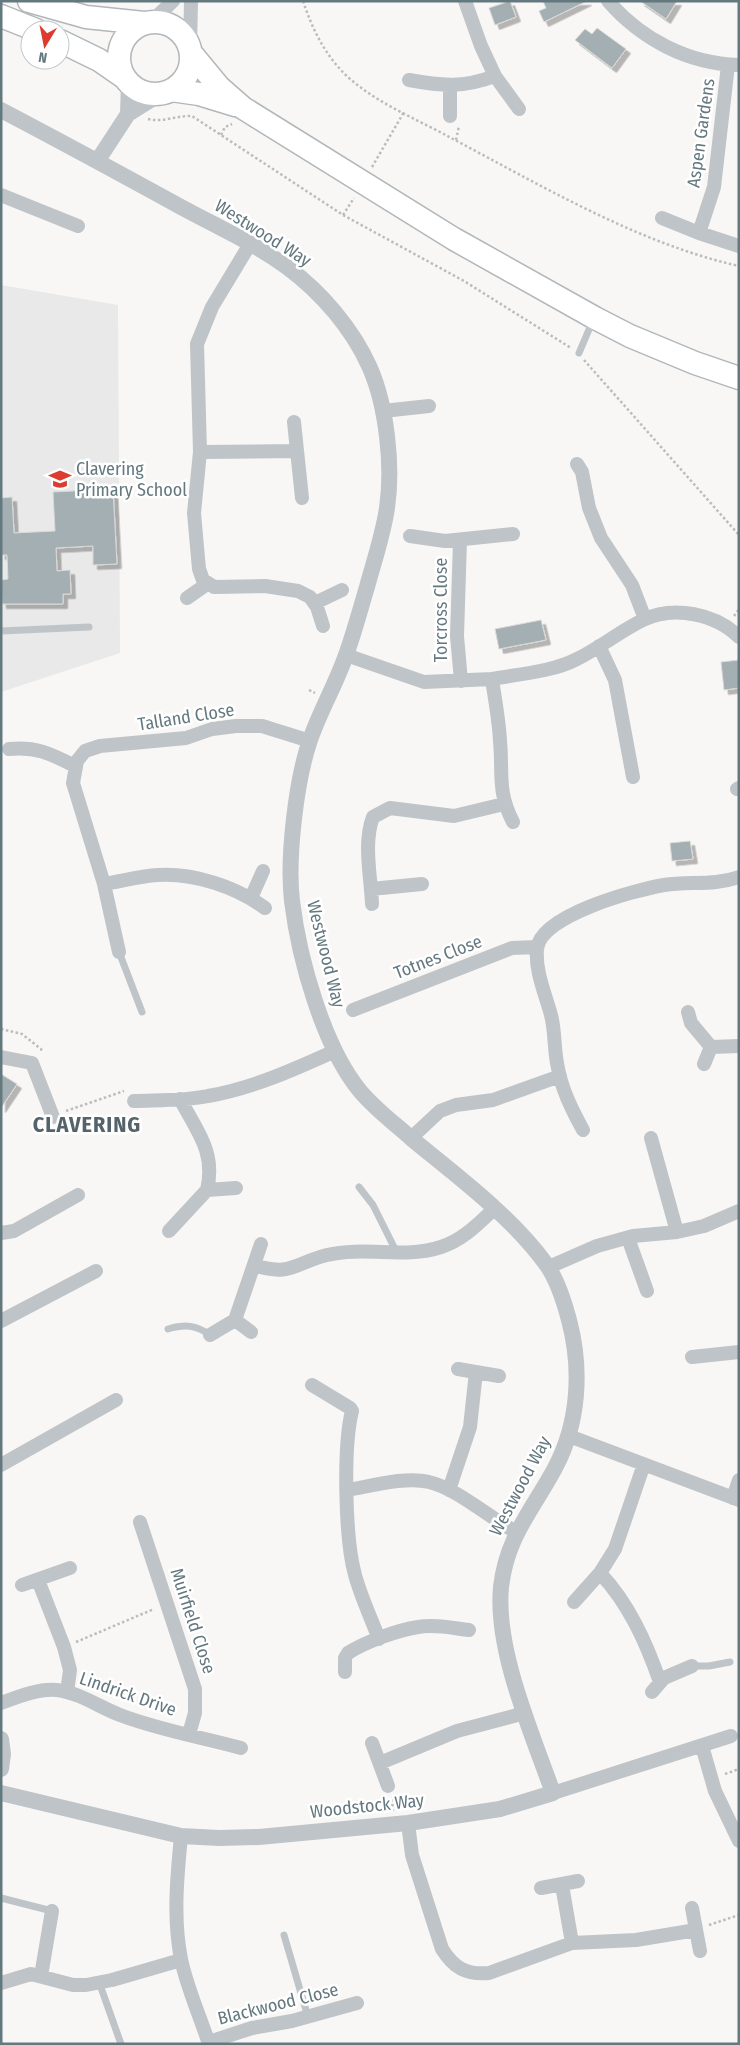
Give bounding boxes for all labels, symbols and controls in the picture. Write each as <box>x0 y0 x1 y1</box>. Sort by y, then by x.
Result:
north arrow <box>20 20 70 70</box>
text: N <box>37 48 48 66</box>
street label: Aspen Gardens <box>682 77 720 189</box>
street label: Westwood Way <box>211 195 315 271</box>
place label: Clavering Primary School <box>76 458 187 501</box>
school or university icon: Clavering Primary School <box>47 466 73 492</box>
street label: Torcross Close <box>430 558 452 662</box>
street label: Talland Close <box>136 699 236 735</box>
street label: Westwood Way <box>302 898 350 1010</box>
street label: Totnes Close <box>391 930 485 984</box>
district label: CLAVERING <box>33 1111 141 1138</box>
street label: Westwood Way <box>484 1432 556 1540</box>
street label: Muirfield Close <box>166 1566 220 1677</box>
street label: Lindrick Drive <box>77 1667 179 1721</box>
street label: Woodstock Way <box>309 1789 425 1823</box>
street label: Blackwood Close <box>215 1978 341 2030</box>

